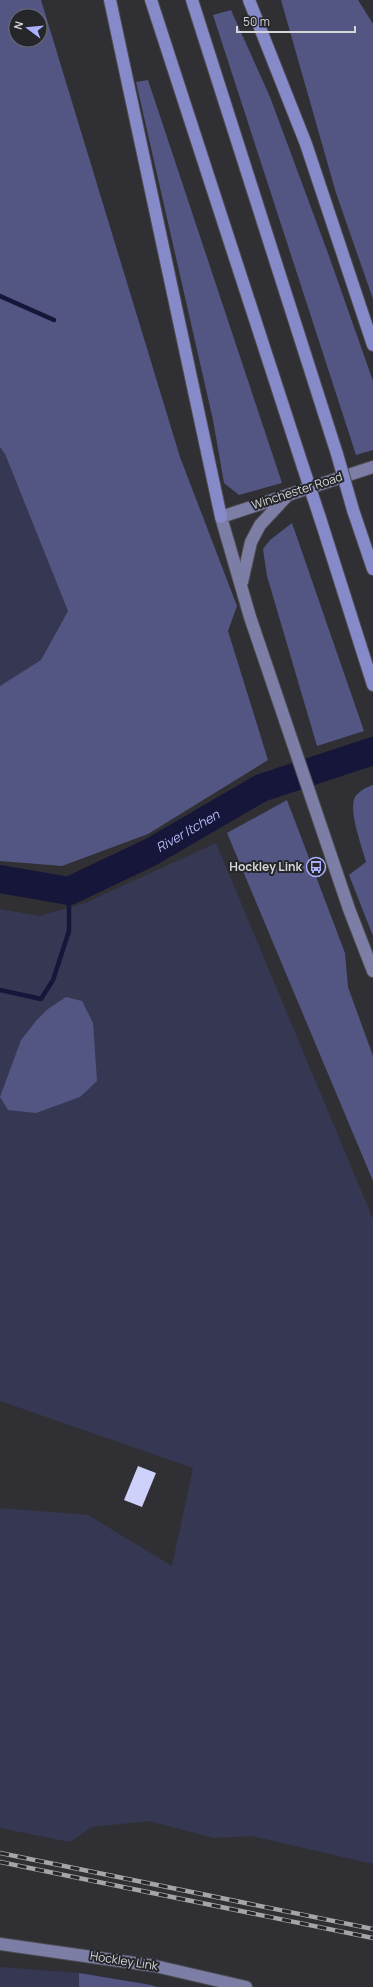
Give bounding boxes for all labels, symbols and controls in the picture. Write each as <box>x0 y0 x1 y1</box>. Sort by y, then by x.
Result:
north arrow <box>8 8 48 48</box>
scale bar <box>237 8 355 34</box>
text: 50 m <box>243 13 270 30</box>
text: N <box>10 19 26 31</box>
street label: Winchester Road <box>249 468 345 513</box>
water label: River Itchen <box>152 805 224 856</box>
bus stop icon: Hockley Link <box>305 856 327 878</box>
place label: Hockley Link <box>229 858 303 875</box>
street label: Hockley Link <box>89 1947 160 1974</box>

